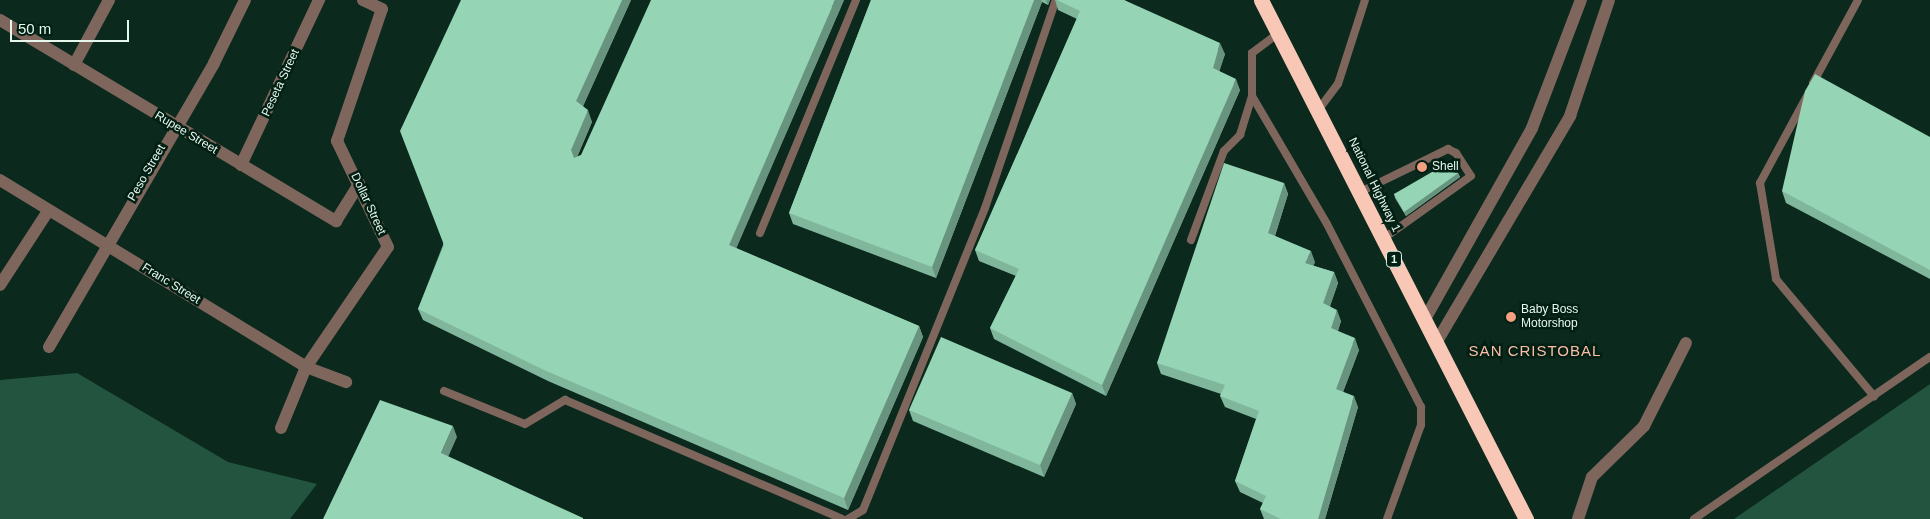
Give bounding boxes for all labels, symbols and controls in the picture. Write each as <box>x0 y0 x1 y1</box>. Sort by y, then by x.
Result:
scale bar <box>12 10 131 42</box>
text: 50 m <box>18 20 51 37</box>
street label: Peseta Street <box>259 47 303 119</box>
street label: Rupee Street <box>152 109 220 157</box>
street label: National Highway 1 <box>1345 135 1403 235</box>
street label: Peso Street <box>125 142 169 204</box>
place label: Shell <box>1432 160 1459 174</box>
marker: Shell <box>1416 161 1428 173</box>
street label: Dollar Street <box>347 171 389 237</box>
road number: 1 <box>1385 250 1403 268</box>
street label: Franc Street <box>139 260 203 308</box>
place label: Baby Boss Motorshop <box>1521 303 1578 331</box>
marker: Baby Boss Motorshop <box>1505 311 1517 323</box>
district label: SAN CRISTOBAL <box>1467 342 1603 360</box>

